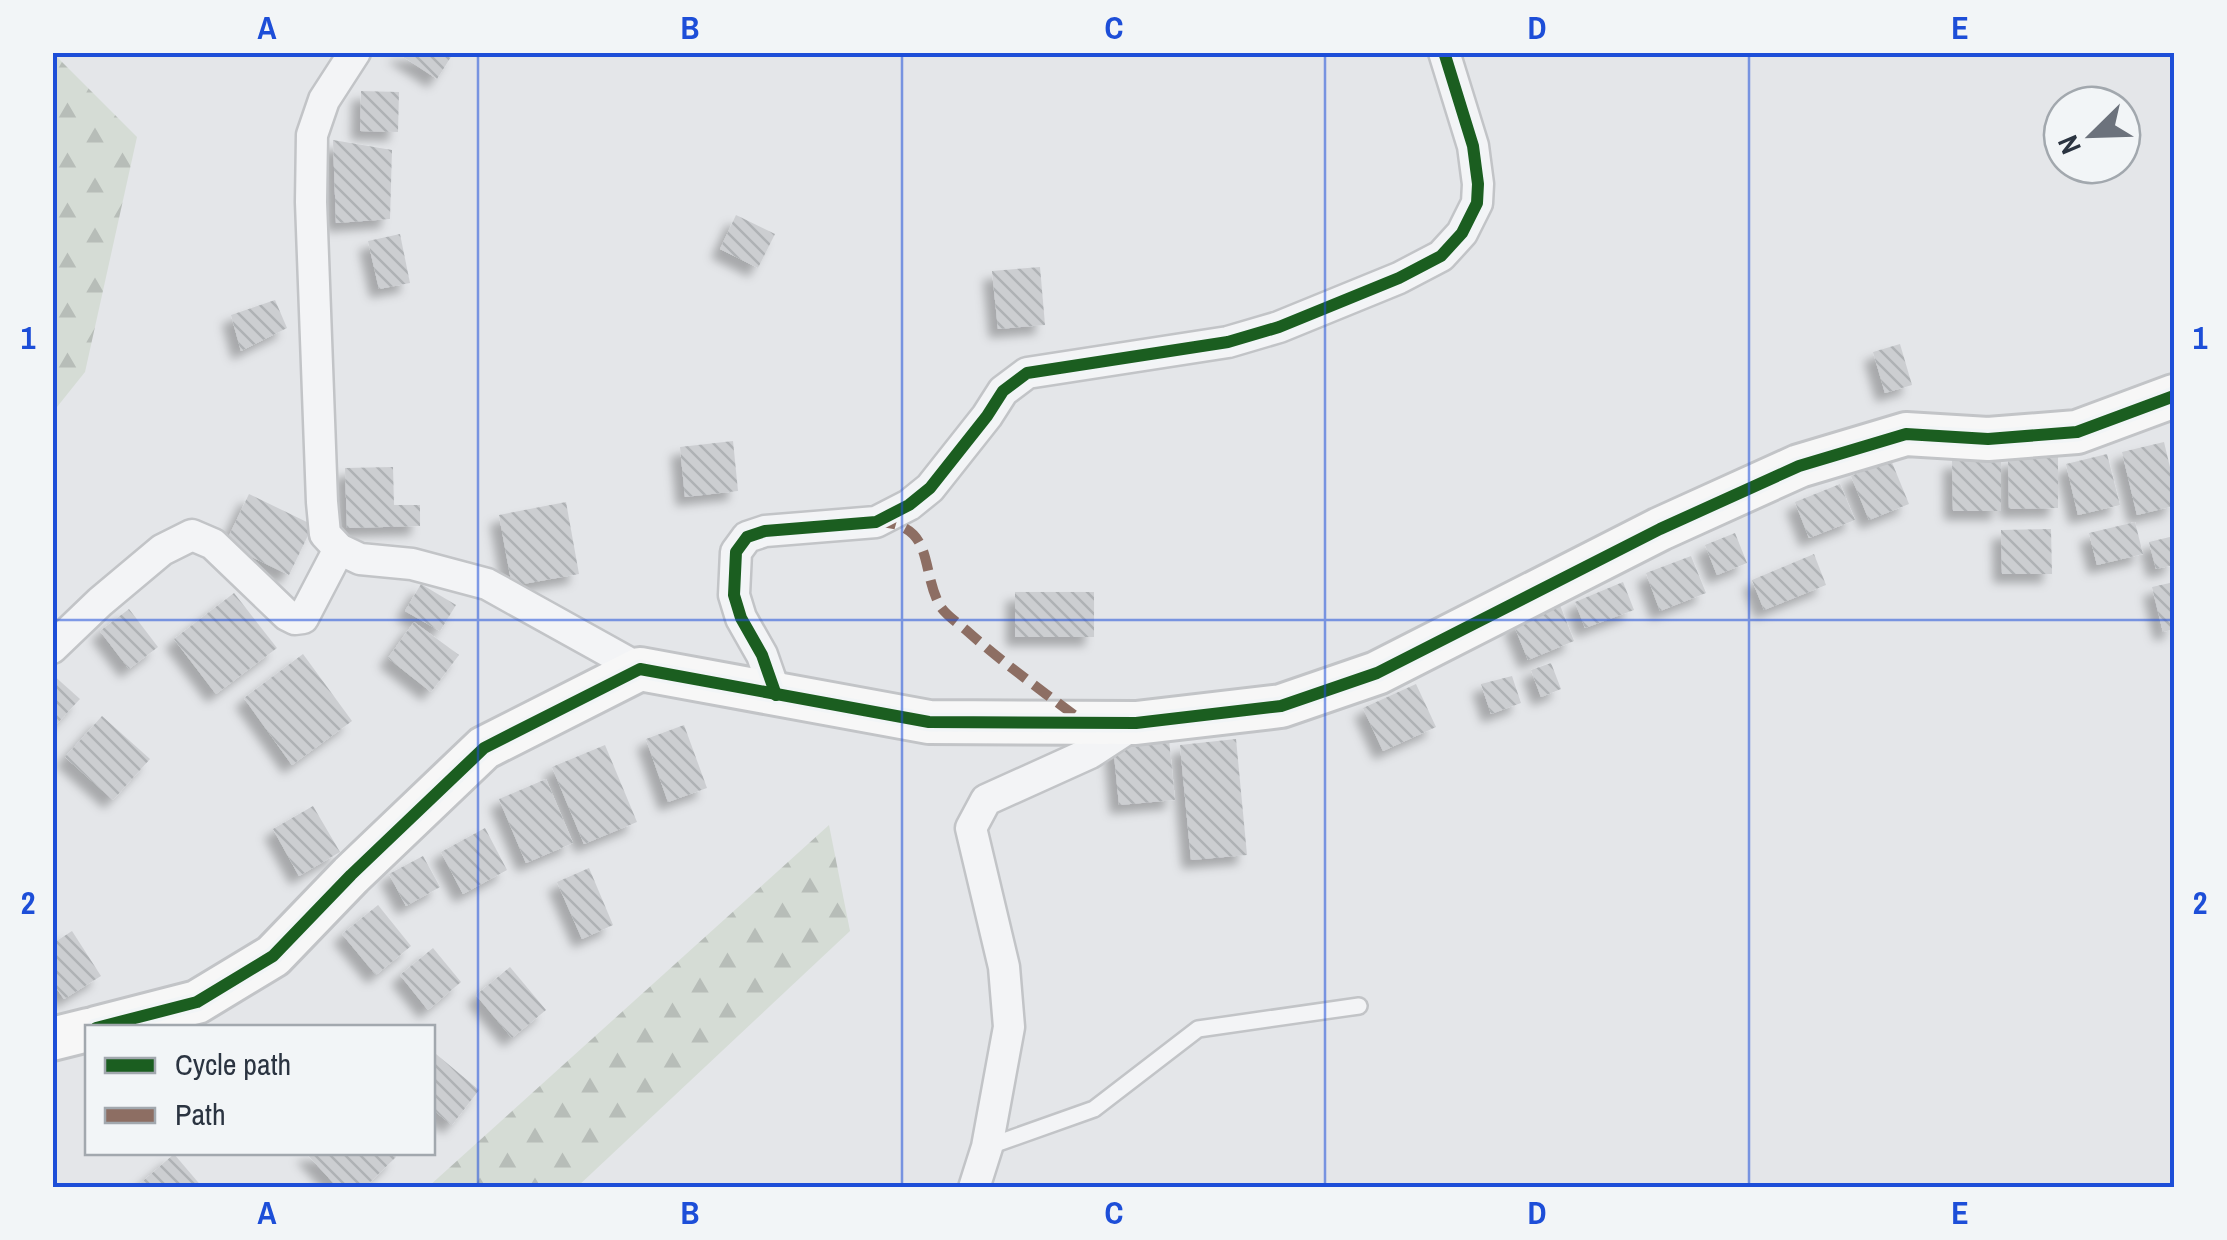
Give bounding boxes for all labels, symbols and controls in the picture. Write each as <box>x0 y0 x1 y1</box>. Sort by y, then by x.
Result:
text: A <box>258 6 277 49</box>
text: B <box>681 6 699 49</box>
text: C <box>1105 6 1123 49</box>
text: D <box>1528 6 1546 49</box>
text: E <box>1951 6 1969 49</box>
north arrow <box>2042 85 2142 185</box>
text: N <box>2048 130 2090 160</box>
text: 1 <box>21 316 36 359</box>
text: 1 <box>2193 316 2208 359</box>
text: 2 <box>21 881 35 924</box>
text: 2 <box>2193 881 2207 924</box>
legend <box>85 1025 435 1155</box>
text: Cycle path <box>175 1044 291 1084</box>
text: Path <box>175 1094 226 1134</box>
text: A <box>258 1191 277 1234</box>
text: B <box>681 1191 699 1234</box>
text: C <box>1105 1191 1123 1234</box>
text: D <box>1528 1191 1546 1234</box>
text: E <box>1951 1191 1969 1234</box>

